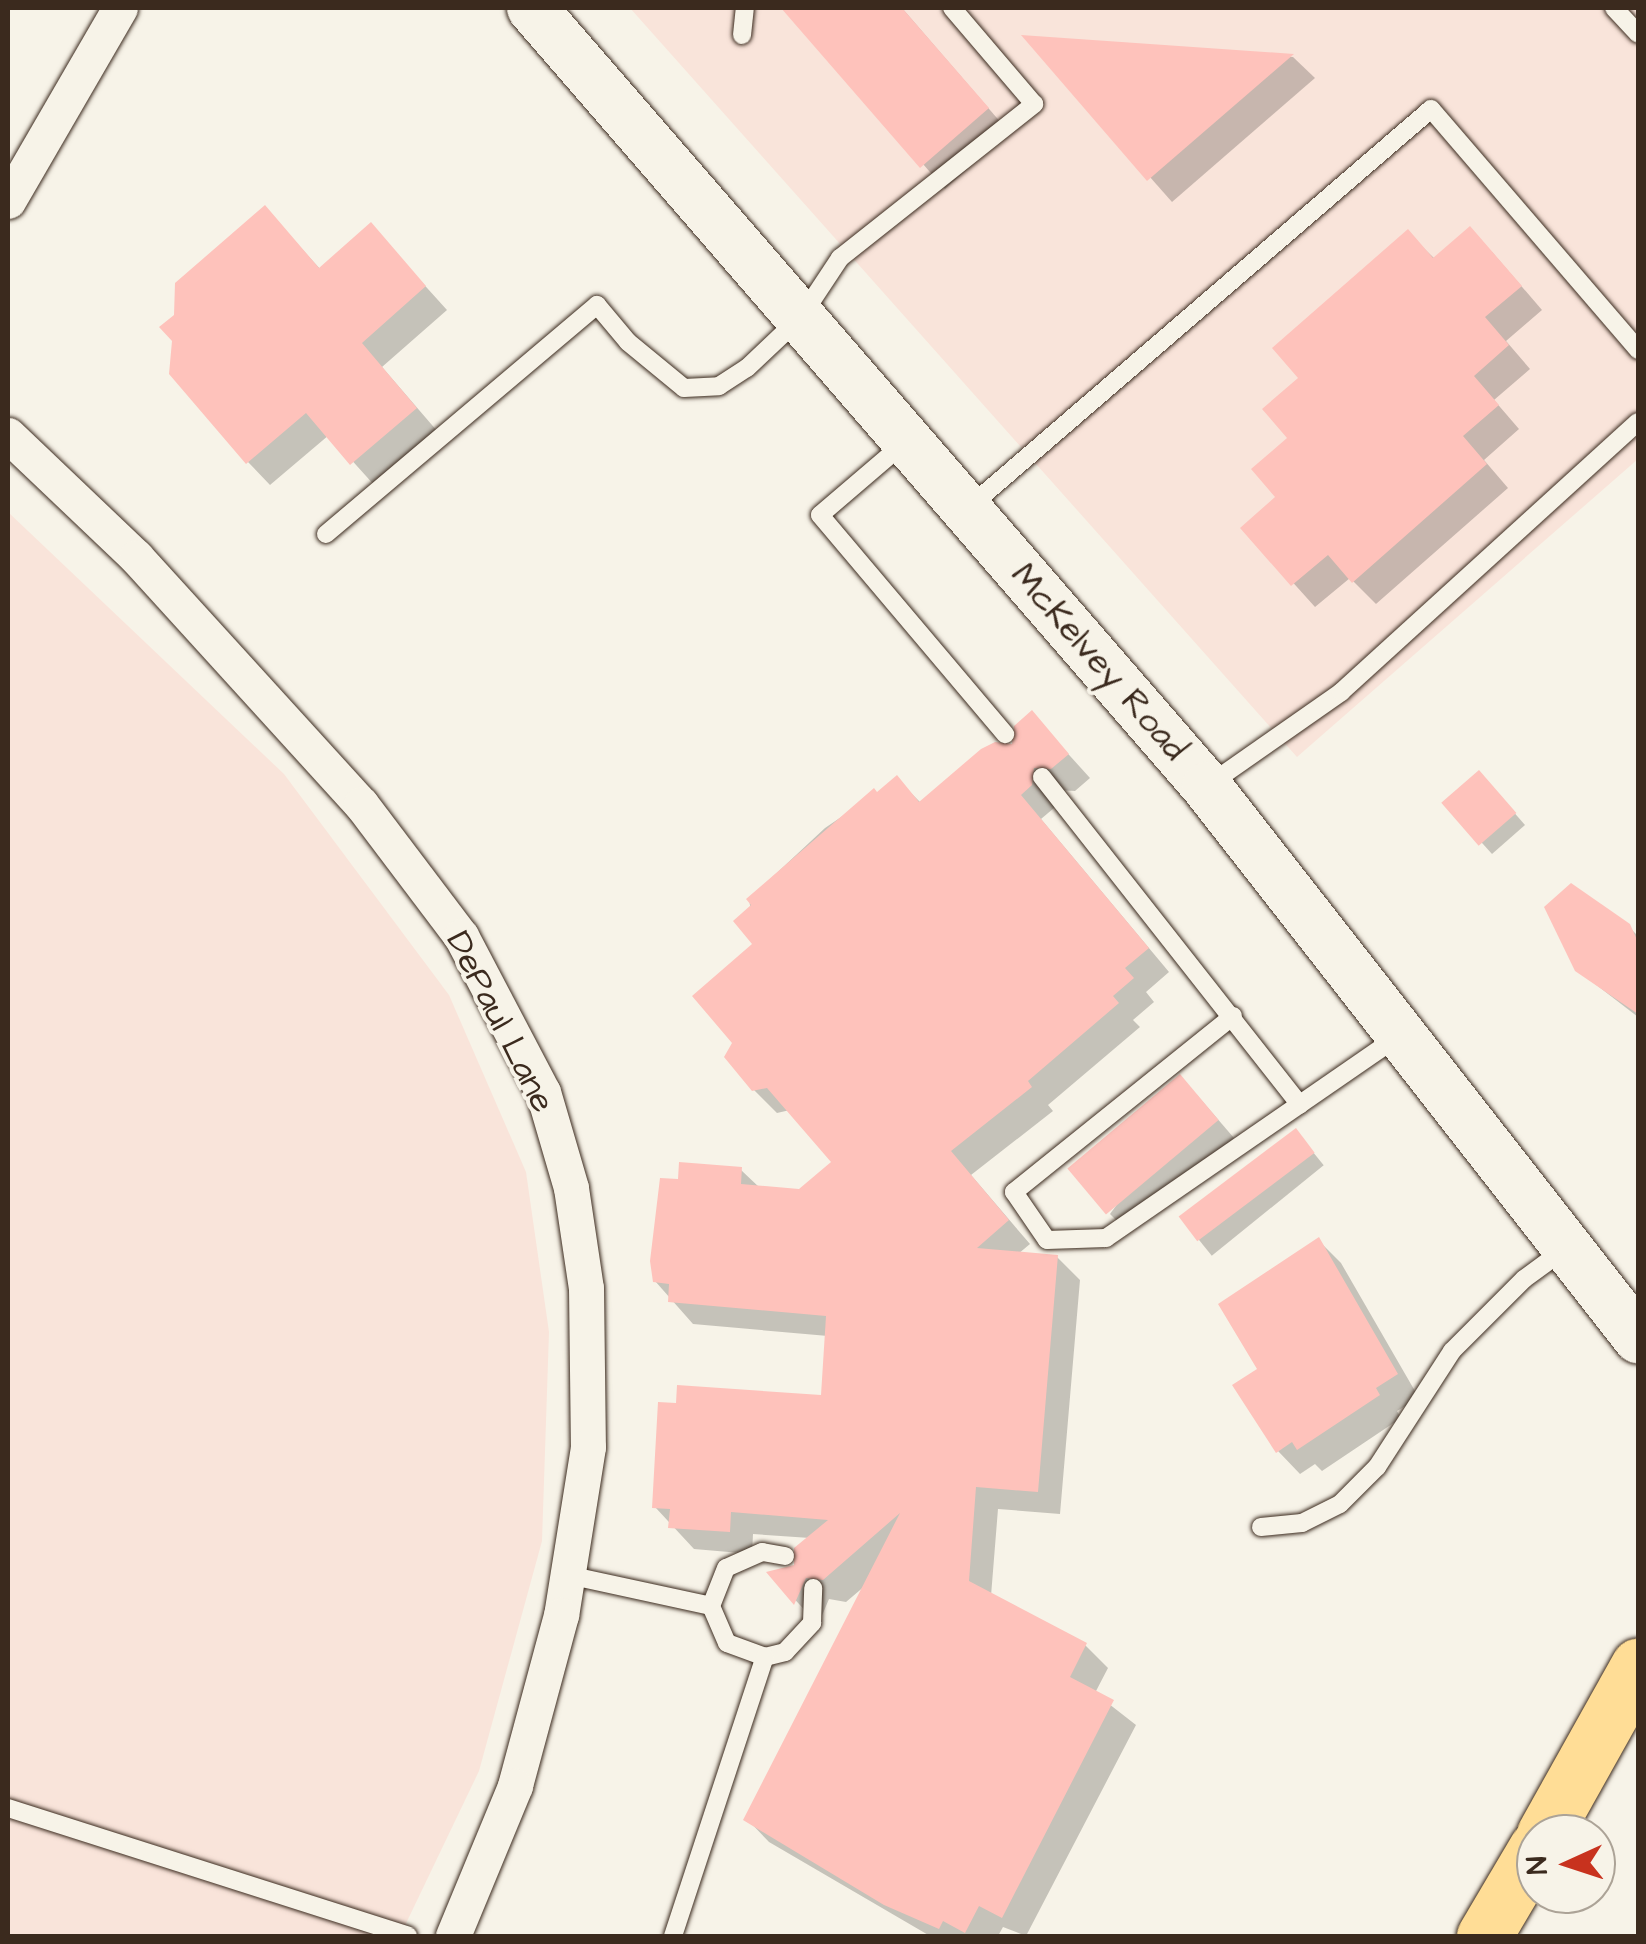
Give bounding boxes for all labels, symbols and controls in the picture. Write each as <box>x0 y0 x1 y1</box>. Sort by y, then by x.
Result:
street label: McKelvey Road <box>1002 555 1196 769</box>
street label: DePaul Lane <box>436 924 564 1120</box>
north arrow <box>1516 1814 1616 1914</box>
text: N <box>1518 1856 1557 1875</box>

